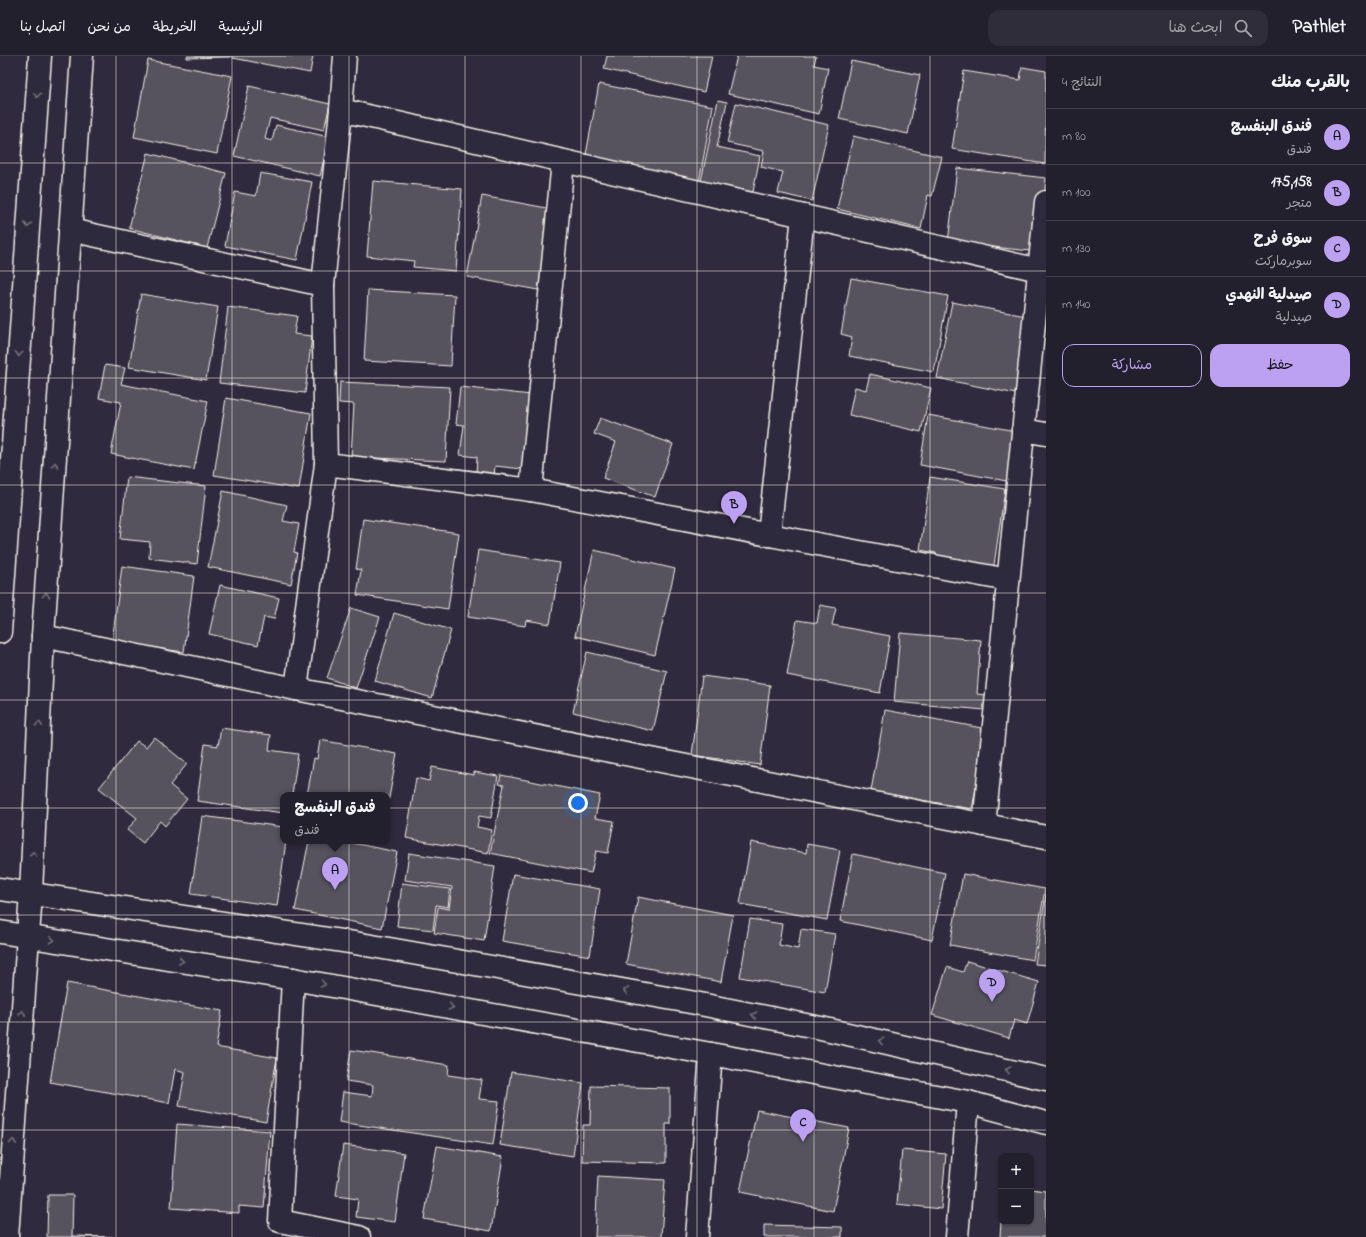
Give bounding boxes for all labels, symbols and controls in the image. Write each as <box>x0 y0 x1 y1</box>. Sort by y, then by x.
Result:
search box <box>988 10 1268 46</box>
text: Pathlet <box>1292 14 1346 41</box>
text: اتصل بنا <box>20 17 65 38</box>
text: من نحن <box>87 17 131 38</box>
text: الخريطة <box>153 17 197 38</box>
text: الرئيسية <box>219 17 263 38</box>
text: ابحث هنا <box>1168 17 1222 39</box>
icon: search <box>1232 17 1254 39</box>
text: بالقرب منك <box>1271 70 1350 95</box>
text: النتائج: 4 <box>1062 73 1102 92</box>
one-way arrow <box>33 92 42 98</box>
text: فندق البنفسج <box>1231 116 1312 138</box>
text: 80 m <box>1062 127 1086 146</box>
text: A <box>1333 127 1341 146</box>
text: فندق <box>1287 140 1312 159</box>
text: 175,158 <box>1271 171 1312 193</box>
text: 100 m <box>1062 183 1091 202</box>
text: B <box>1333 183 1341 202</box>
text: متجر <box>1287 194 1312 213</box>
one-way arrow <box>24 222 33 228</box>
text: سوق فرح <box>1254 228 1312 250</box>
text: 130 m <box>1062 239 1090 258</box>
text: C <box>1333 239 1341 258</box>
text: سوبرماركت <box>1255 252 1312 271</box>
text: صيدلية النهدي <box>1225 284 1312 306</box>
text: 140 m <box>1062 295 1090 314</box>
text: D <box>1332 295 1342 314</box>
text: صيدلية <box>1275 308 1312 327</box>
button: مشاركة <box>1062 344 1202 387</box>
button: حفظ <box>1210 344 1350 387</box>
one-way arrow <box>15 351 24 357</box>
one-way arrow <box>50 462 59 468</box>
pin: B <box>721 491 747 524</box>
one-way arrow <box>42 592 51 598</box>
one-way arrow <box>35 721 43 727</box>
popup <box>280 792 390 844</box>
your location <box>568 793 588 813</box>
text: فندق البنفسج <box>294 797 376 819</box>
text: فندق <box>294 821 320 840</box>
one-way arrow <box>28 851 37 857</box>
pin: A <box>322 857 348 890</box>
one-way arrow <box>49 935 56 944</box>
one-way arrow <box>178 956 184 965</box>
pin: D <box>979 969 1005 1002</box>
one-way arrow <box>320 979 326 988</box>
one-way arrow <box>623 987 629 996</box>
one-way arrow <box>448 1002 454 1011</box>
one-way arrow <box>18 1010 27 1016</box>
one-way arrow <box>751 1011 757 1019</box>
one-way arrow <box>878 1038 884 1046</box>
one-way arrow <box>1005 1067 1011 1075</box>
pin: C <box>790 1109 816 1142</box>
one-way arrow <box>9 1139 18 1145</box>
map controls <box>998 1153 1034 1225</box>
button: + <box>998 1153 1034 1189</box>
button: − <box>998 1189 1034 1225</box>

